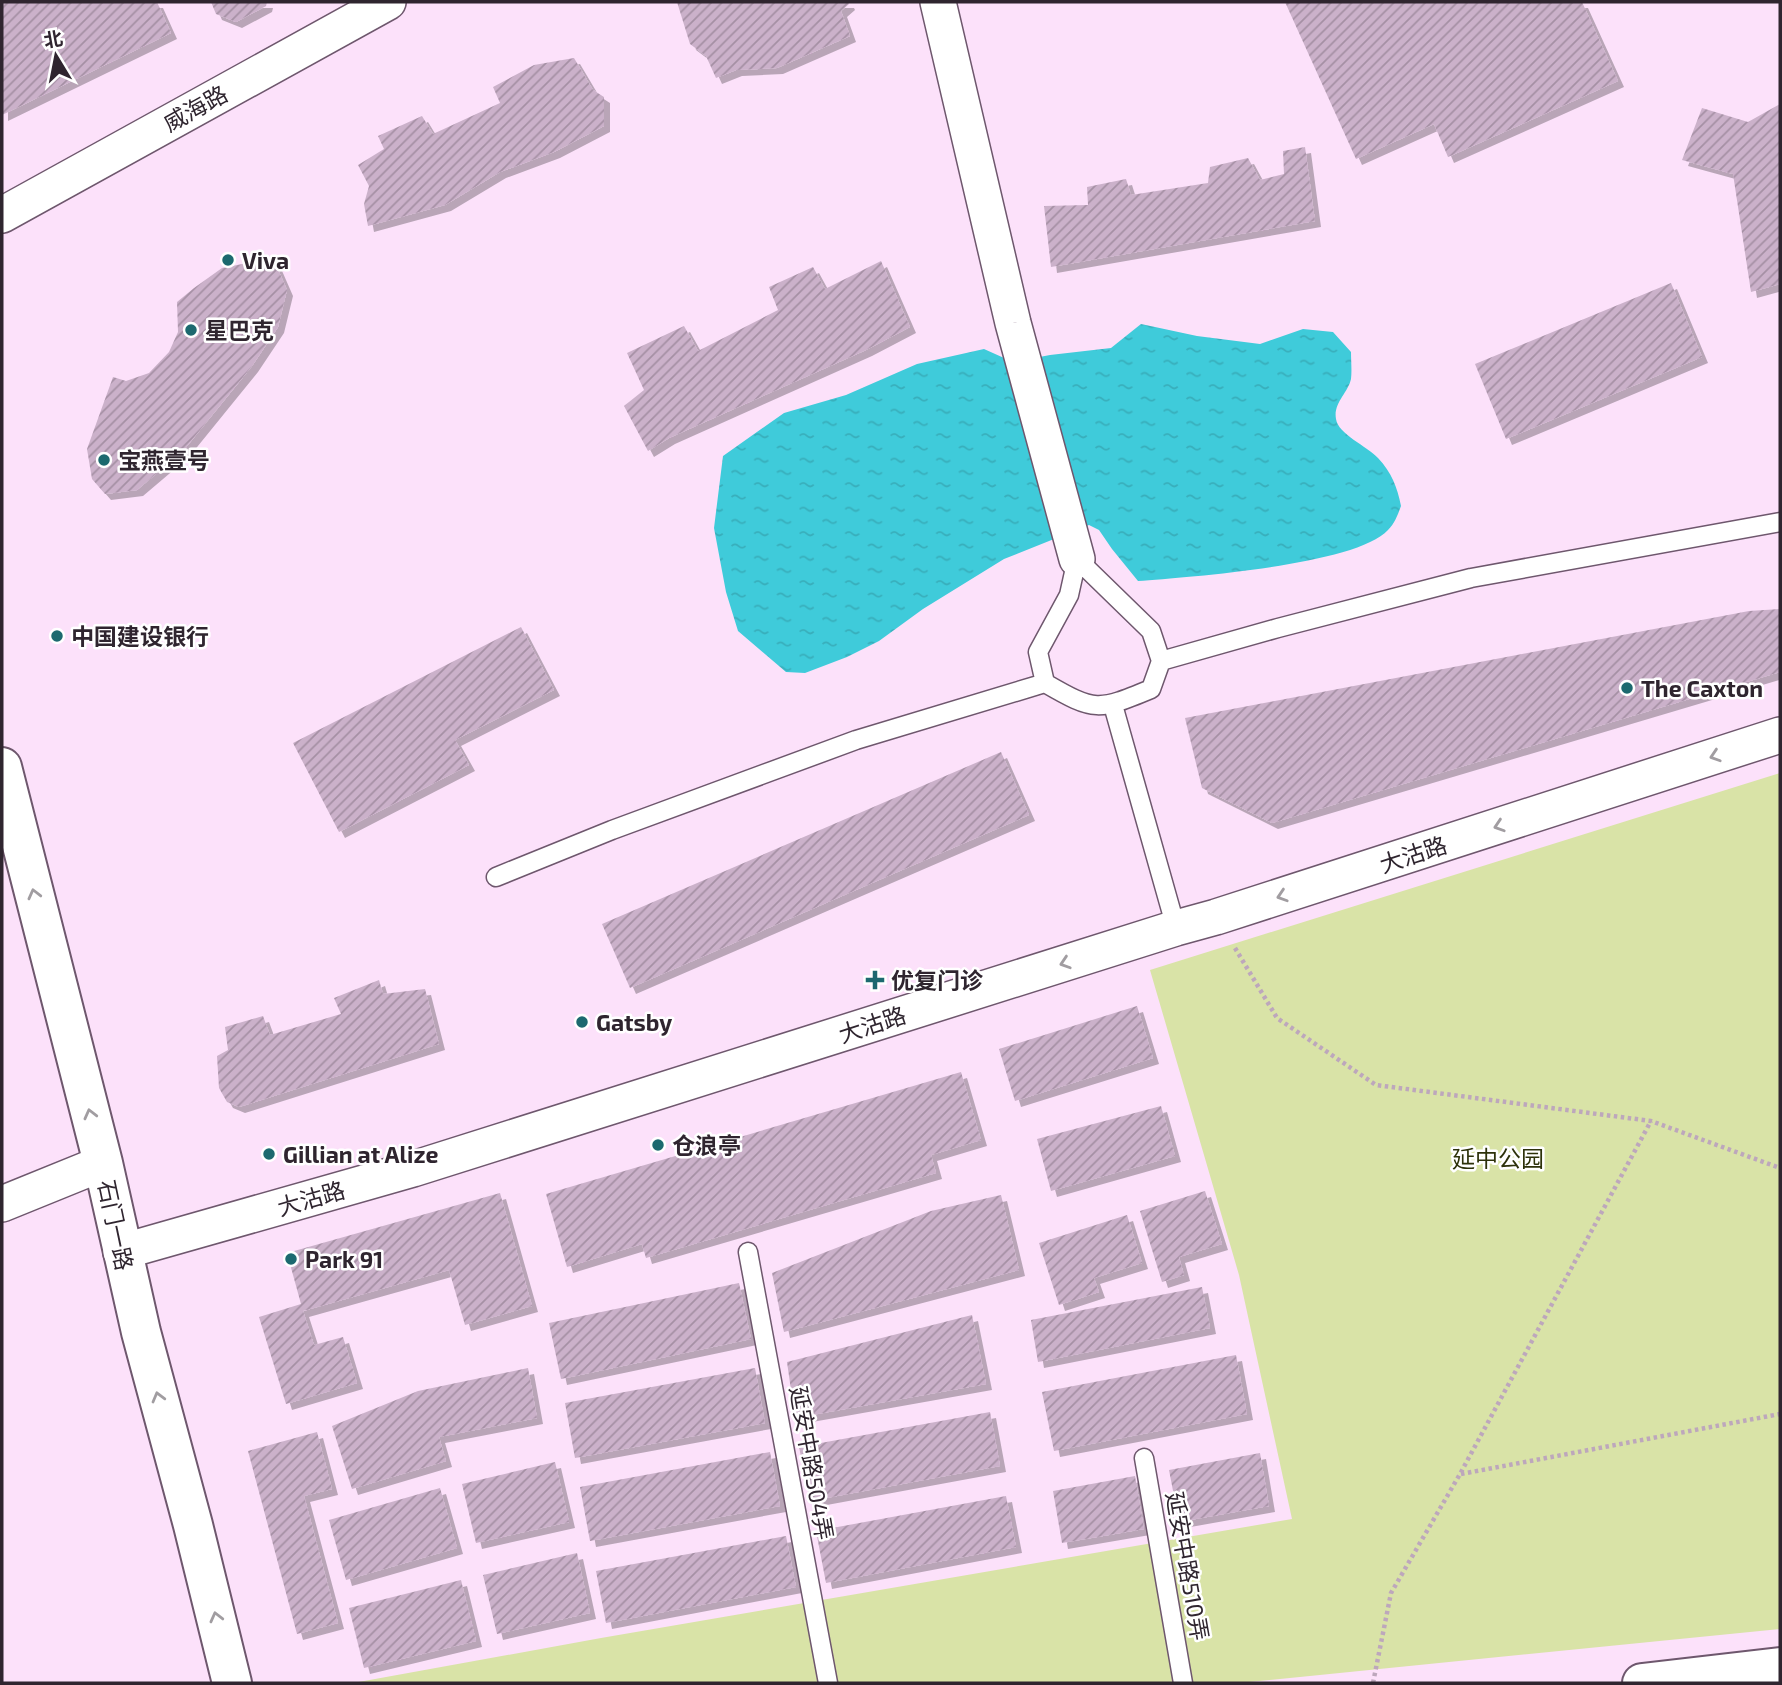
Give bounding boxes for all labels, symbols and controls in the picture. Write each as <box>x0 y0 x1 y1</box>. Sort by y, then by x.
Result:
north arrow <box>21 21 91 91</box>
text: 北 <box>42 26 64 52</box>
street label: 威海路 <box>158 79 232 137</box>
place label: Viva <box>242 246 289 274</box>
marker: Viva <box>220 252 236 268</box>
place label: 星巴克 <box>205 316 274 344</box>
marker: 星巴克 <box>183 322 199 338</box>
place label: 宝燕壹号 <box>118 446 210 474</box>
marker: 宝燕壹号 <box>96 452 112 468</box>
place label: 中国建设银行 <box>71 622 209 650</box>
marker: 中国建设银行 <box>49 628 65 644</box>
place label: The Caxton <box>1641 674 1763 702</box>
marker: The Caxton <box>1619 680 1635 696</box>
one-way arrow <box>1710 748 1722 762</box>
one-way arrow <box>1493 818 1505 832</box>
street label: 大沽路 <box>1376 830 1450 878</box>
one-way arrow <box>28 888 42 900</box>
one-way arrow <box>1277 888 1289 902</box>
one-way arrow <box>1059 955 1072 969</box>
place label: 优复门诊 <box>891 966 984 994</box>
marker: 优复门诊 <box>865 970 885 990</box>
street label: 大沽路 <box>835 1000 909 1048</box>
place label: Gatsby <box>596 1008 672 1036</box>
marker: Gatsby <box>574 1014 590 1030</box>
one-way arrow <box>84 1108 98 1120</box>
place label: 仓浪亭 <box>672 1131 741 1159</box>
marker: 仓浪亭 <box>650 1137 666 1153</box>
place label: Gillian at Alize <box>283 1140 439 1168</box>
park label: 延中公园 <box>1452 1144 1544 1172</box>
marker: Gillian at Alize <box>261 1146 277 1162</box>
street label: 大沽路 <box>274 1175 348 1221</box>
street label: 石门一路 <box>93 1177 139 1273</box>
place label: Park 91 <box>305 1245 383 1273</box>
marker: Park 91 <box>283 1251 299 1267</box>
street label: 延安中路504弄 <box>785 1384 839 1542</box>
one-way arrow <box>152 1391 166 1403</box>
street label: 延安中路510弄 <box>1161 1490 1215 1642</box>
one-way arrow <box>210 1611 224 1623</box>

